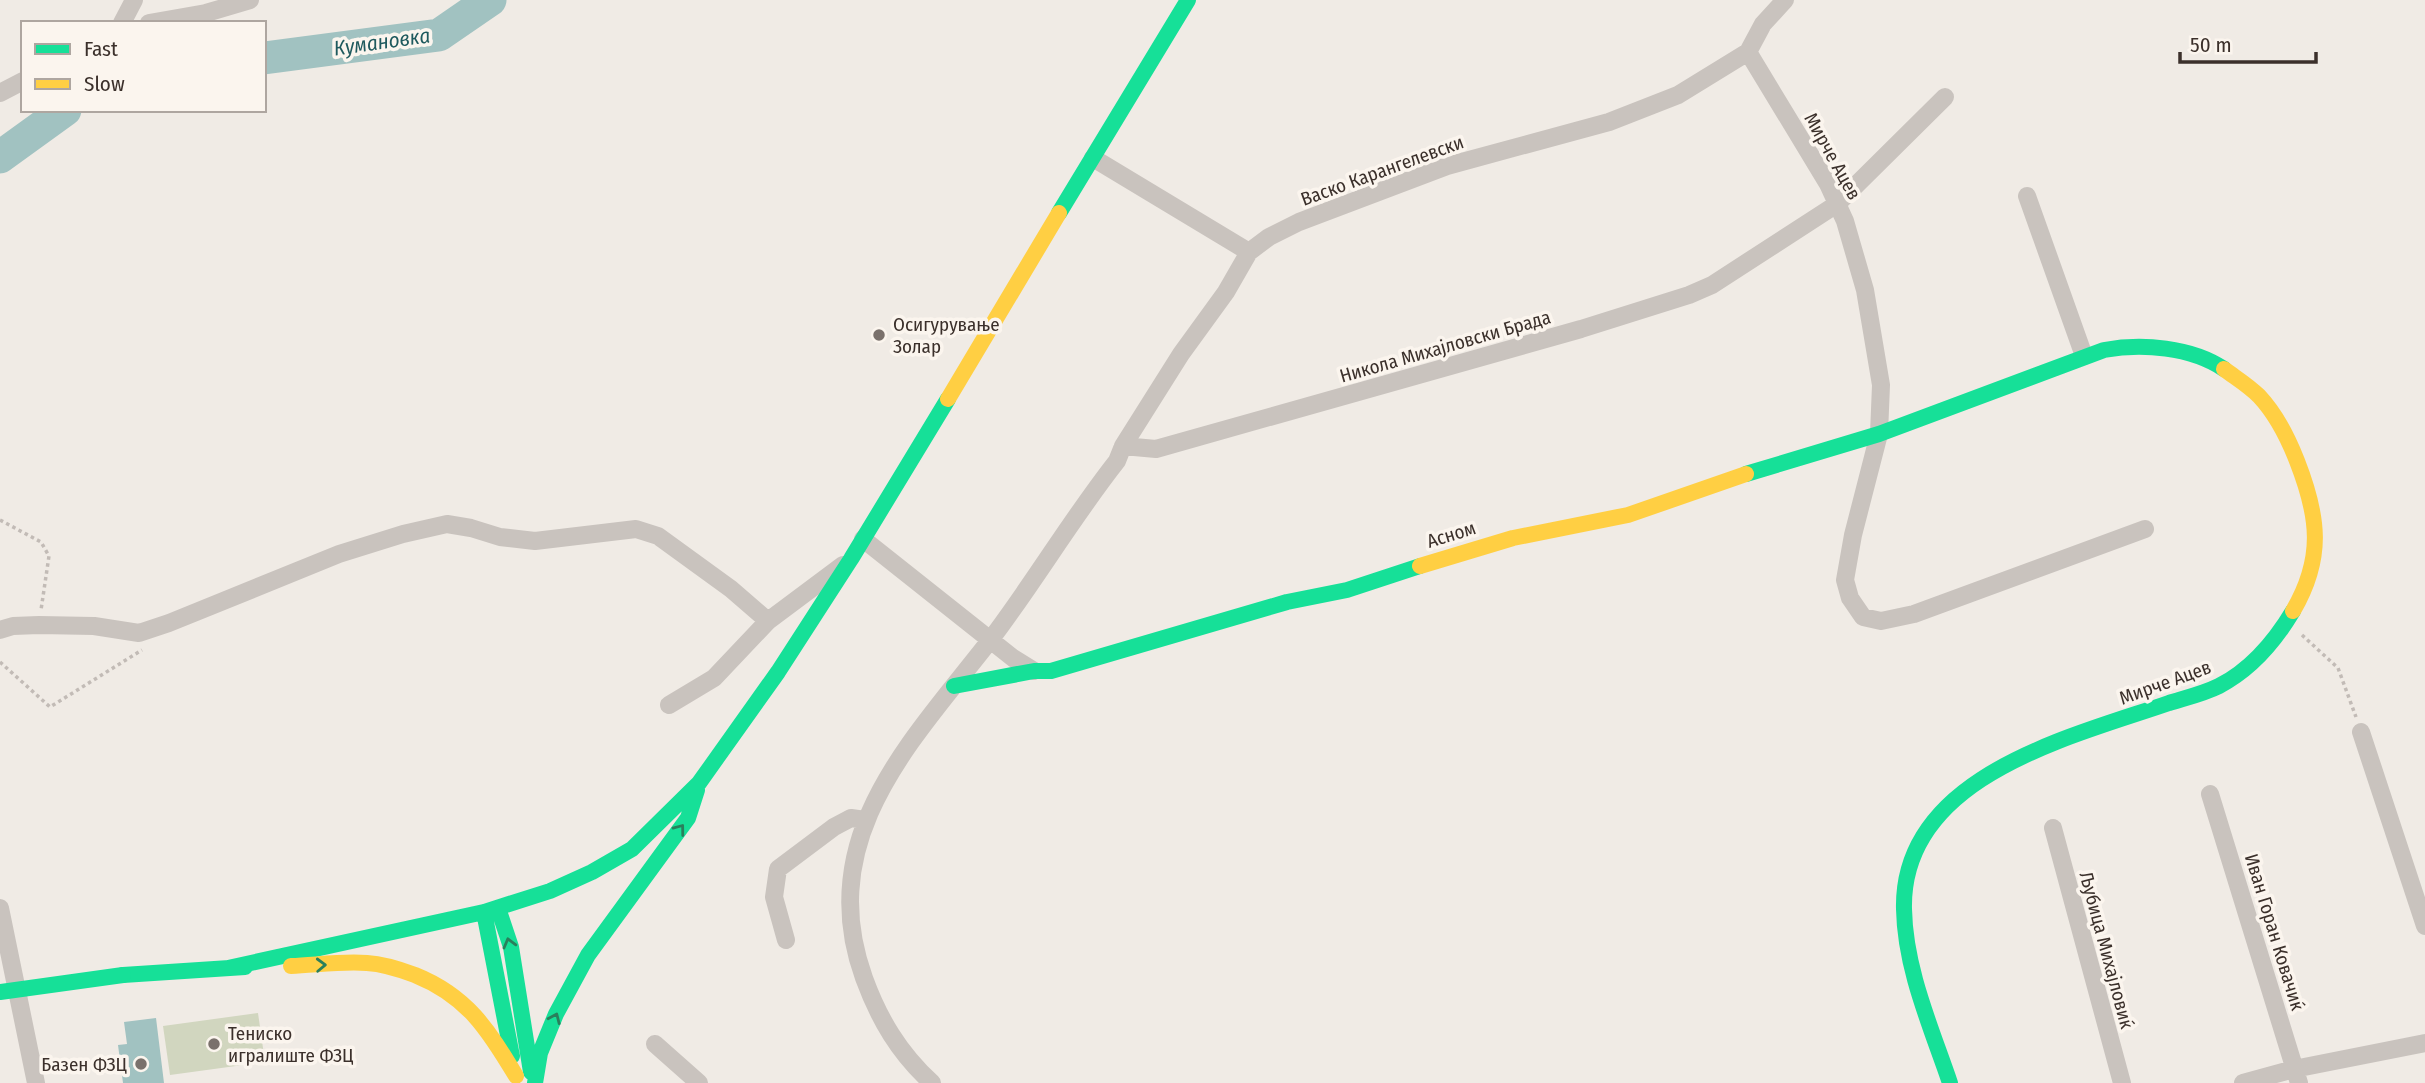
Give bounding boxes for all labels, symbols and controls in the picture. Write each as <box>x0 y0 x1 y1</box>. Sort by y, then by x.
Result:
legend <box>21 21 266 112</box>
scale bar <box>2180 21 2316 65</box>
water label: Кумановка <box>332 22 432 62</box>
text: 50 m <box>2190 32 2232 58</box>
text: Fast <box>84 36 118 62</box>
text: Slow <box>84 71 125 97</box>
street label: Мирче Ацев <box>1799 109 1866 204</box>
street label: Васко Карангелевски <box>1298 130 1467 211</box>
street label: Никола Михајловски Брада <box>1337 305 1553 388</box>
place label: Осигурување Золар <box>893 313 1000 358</box>
marker: Осигурување Золар <box>871 327 887 343</box>
street label: Асном <box>1424 516 1478 553</box>
street label: Мирче Ацев <box>2116 655 2214 710</box>
one-way arrow <box>671 824 684 836</box>
street label: Иван Горан Ковачиќ <box>2240 851 2309 1013</box>
street label: Љубица Михајловиќ <box>2074 869 2139 1031</box>
one-way arrow <box>503 938 517 950</box>
one-way arrow <box>315 957 326 972</box>
one-way arrow <box>547 1013 561 1025</box>
place label: Тениско игралиште ФЗЦ <box>228 1022 354 1067</box>
marker: Тениско игралиште ФЗЦ <box>206 1036 222 1052</box>
place label: Базен ФЗЦ <box>41 1053 128 1076</box>
marker: Базен ФЗЦ <box>133 1056 149 1072</box>

